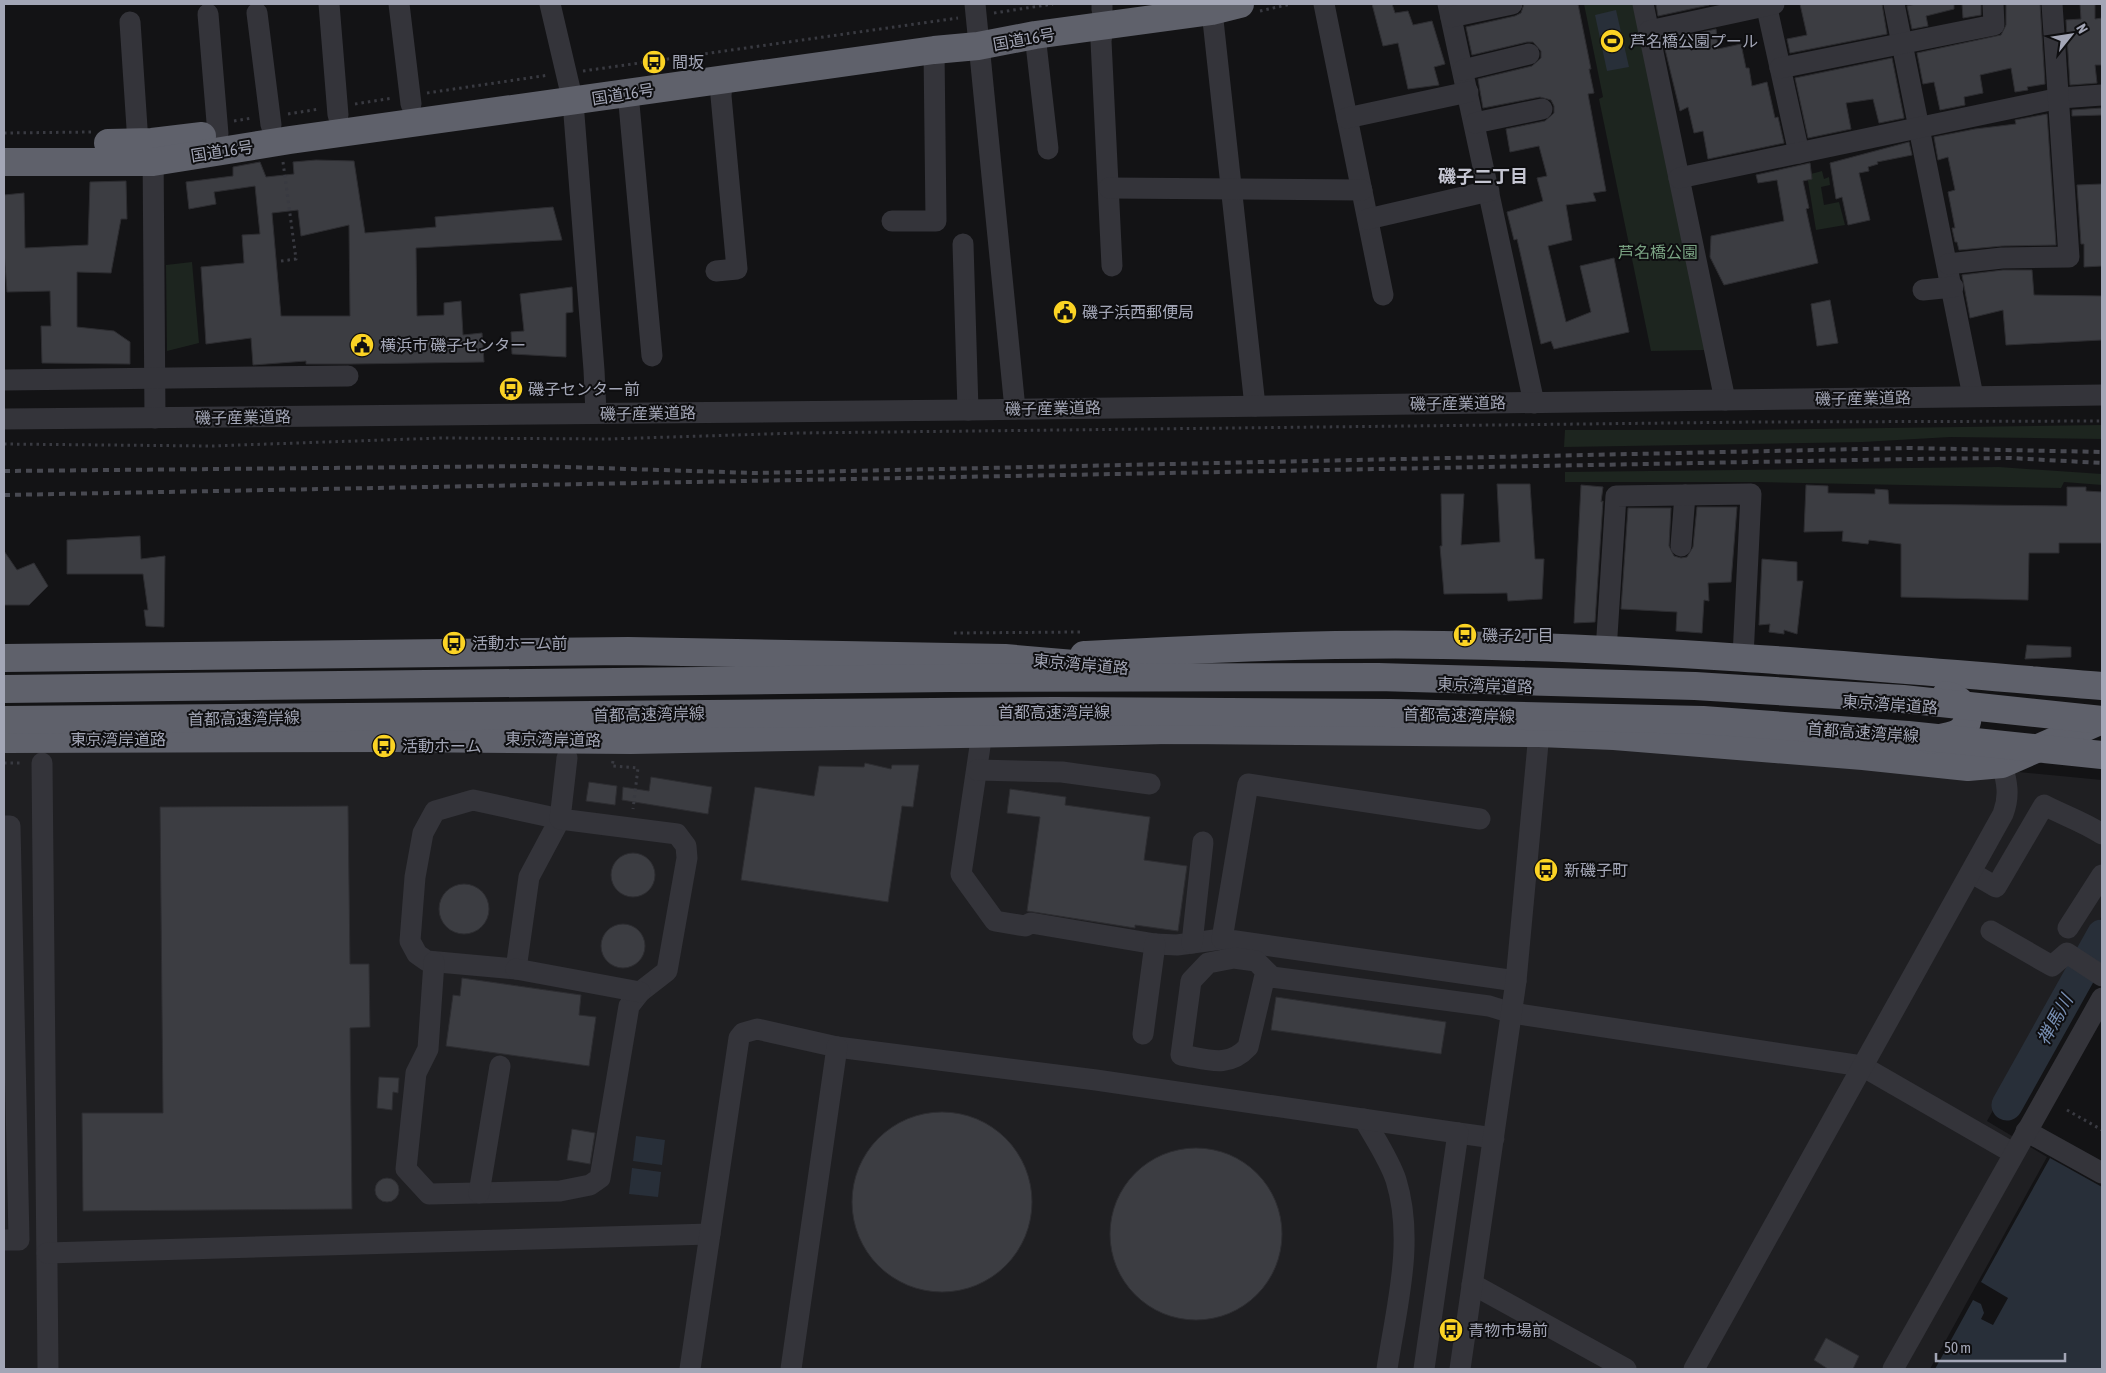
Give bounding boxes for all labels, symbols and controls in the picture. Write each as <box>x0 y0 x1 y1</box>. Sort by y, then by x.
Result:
north arrow <box>2046 10 2096 60</box>
text: N <box>2073 21 2091 36</box>
street label: 国道16号 <box>991 25 1057 53</box>
sports icon: 芦名橋公園プール <box>1599 28 1625 54</box>
place label: 芦名橋公園プール <box>1630 32 1758 50</box>
bus stop icon: 間坂 <box>641 49 667 75</box>
place label: 間坂 <box>672 53 704 71</box>
street label: 国道16号 <box>590 80 656 108</box>
street label: 国道16号 <box>189 137 255 165</box>
district label: 磯子二丁目 <box>1438 166 1528 187</box>
park label: 芦名橋公園 <box>1618 243 1698 261</box>
public building icon: 磯子浜西郵便局 <box>1052 299 1078 325</box>
place label: 磯子浜西郵便局 <box>1082 303 1194 321</box>
public building icon: 横浜市 磯子センター <box>349 332 375 358</box>
place label: 横浜市 磯子センター <box>380 336 526 354</box>
bus stop icon: 磯子センター前 <box>498 376 524 402</box>
place label: 磯子センター前 <box>528 380 640 398</box>
street label: 磯子産業道路 <box>1815 388 1911 408</box>
street label: 磯子産業道路 <box>1410 393 1506 413</box>
street label: 磯子産業道路 <box>1005 398 1101 418</box>
street label: 磯子産業道路 <box>600 403 696 423</box>
street label: 磯子産業道路 <box>195 407 291 427</box>
bus stop icon: 磯子2丁目 <box>1452 622 1478 648</box>
place label: 磯子2丁目 <box>1482 626 1554 644</box>
bus stop icon: 活動ホーム前 <box>441 630 467 656</box>
place label: 活動ホーム前 <box>472 634 568 652</box>
street label: 東京湾岸道路 <box>1032 651 1130 677</box>
street label: 東京湾岸道路 <box>1437 674 1533 696</box>
street label: 東京湾岸道路 <box>1841 692 1939 716</box>
street label: 首都高速湾岸線 <box>998 703 1110 721</box>
street label: 首都高速湾岸線 <box>593 704 705 724</box>
street label: 首都高速湾岸線 <box>1403 705 1515 725</box>
street label: 首都高速湾岸線 <box>188 708 300 728</box>
street label: 首都高速湾岸線 <box>1807 719 1919 745</box>
street label: 東京湾岸道路 <box>505 729 601 749</box>
street label: 東京湾岸道路 <box>70 730 166 748</box>
bus stop icon: 活動ホーム <box>371 733 397 759</box>
place label: 活動ホーム <box>402 737 482 755</box>
bus stop icon: 新磯子町 <box>1533 857 1559 883</box>
place label: 新磯子町 <box>1564 861 1628 879</box>
water label: 禅馬川 <box>2032 989 2078 1048</box>
bus stop icon: 青物市場前 <box>1438 1317 1464 1343</box>
place label: 青物市場前 <box>1468 1321 1548 1339</box>
scale bar <box>1936 1330 2065 1362</box>
text: 50 m <box>1944 1339 1971 1356</box>

